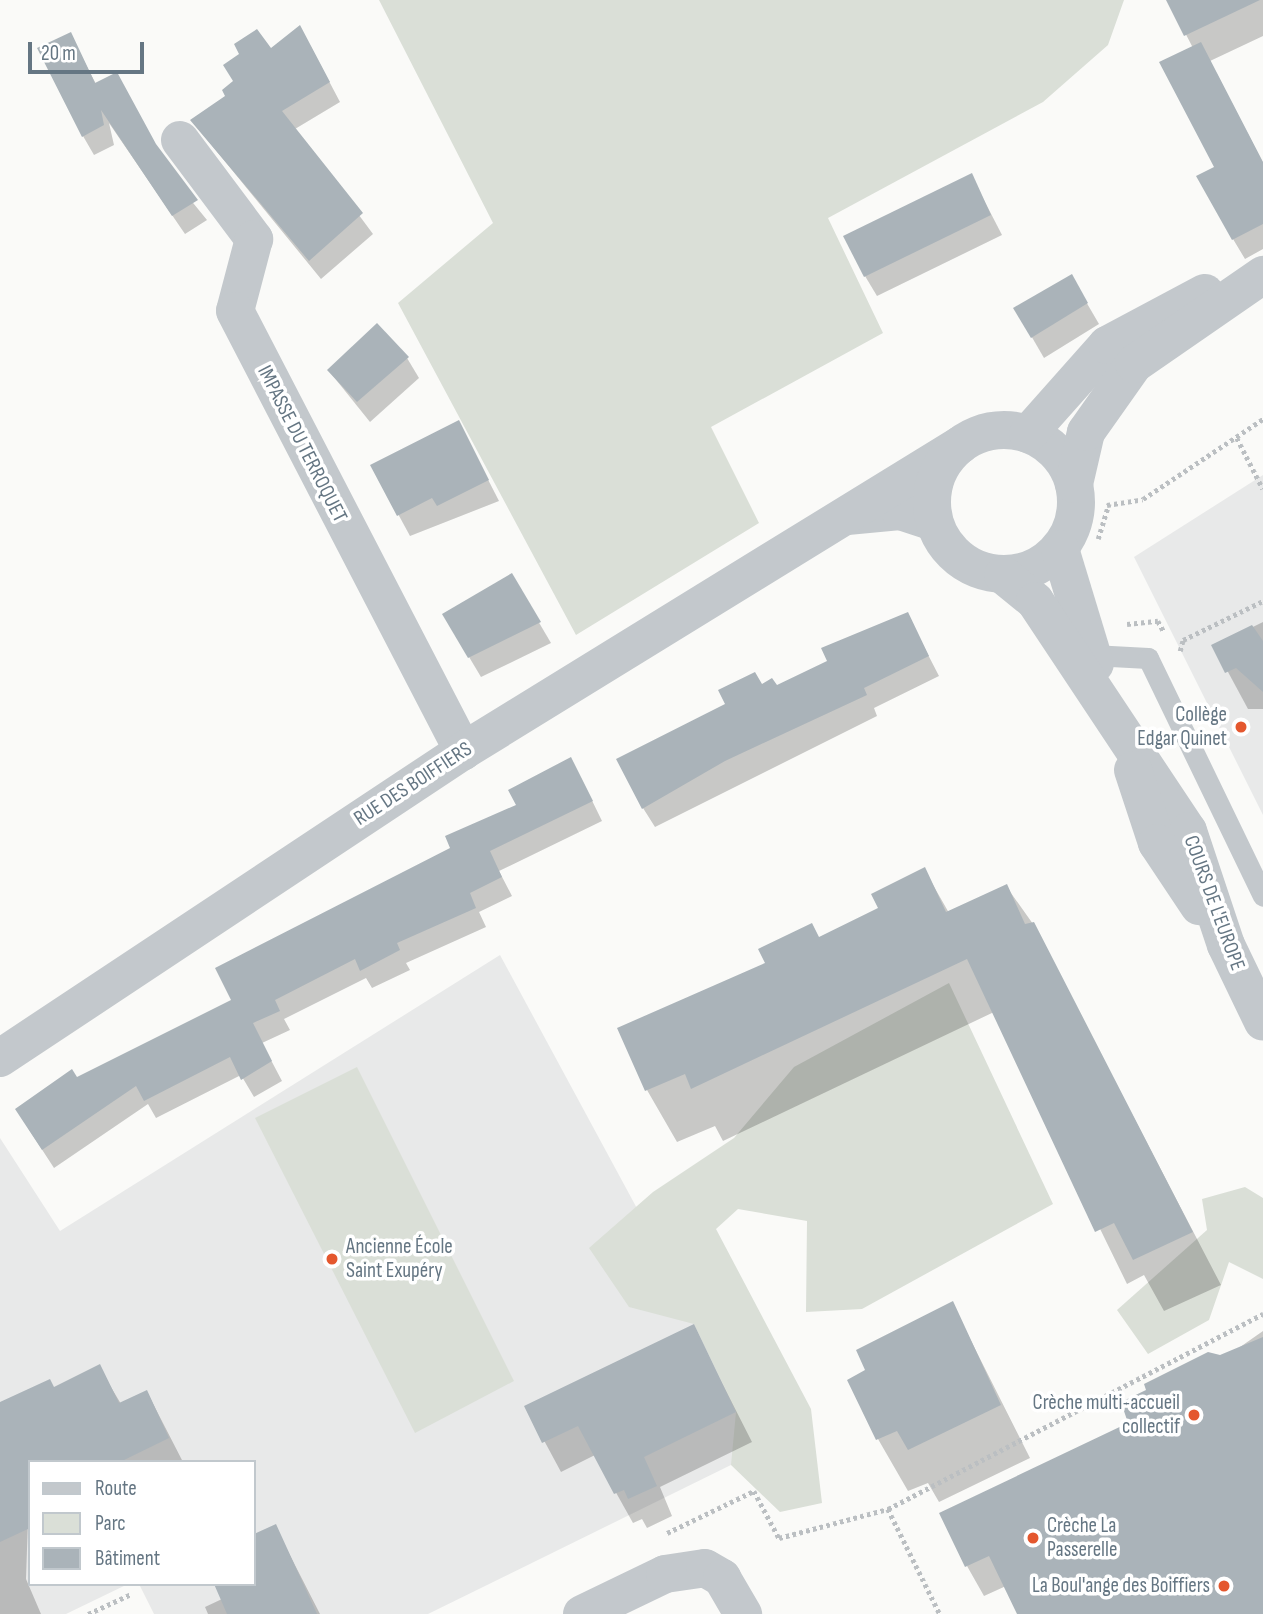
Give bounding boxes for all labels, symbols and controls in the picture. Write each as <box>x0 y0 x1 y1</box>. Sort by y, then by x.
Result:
scale bar <box>32 28 147 72</box>
text: 20 m <box>41 41 76 66</box>
street label: IMPASSE DU TERROQUET <box>252 361 352 527</box>
place label: Collège Edgar Quinet <box>1137 702 1227 752</box>
marker: Collège Edgar Quinet <box>1233 719 1249 735</box>
street label: RUE DES BOIFFIERS <box>349 737 477 831</box>
street label: COURS DE L'EUROPE <box>1178 832 1250 974</box>
place label: Ancienne École Saint Exupéry <box>346 1234 453 1284</box>
marker: Ancienne École Saint Exupéry <box>324 1251 340 1267</box>
place label: Crèche multi-accueil collectif <box>1033 1390 1180 1440</box>
marker: Crèche multi-accueil collectif <box>1186 1407 1202 1423</box>
legend <box>28 1460 256 1586</box>
text: Route <box>95 1476 137 1501</box>
text: Parc <box>95 1511 126 1536</box>
place label: Crèche La Passerelle <box>1047 1513 1117 1563</box>
marker: Crèche La Passerelle <box>1025 1530 1041 1546</box>
text: Bâtiment <box>95 1546 160 1571</box>
place label: La Boul'ange des Boiffiers <box>1032 1573 1210 1599</box>
marker: La Boul'ange des Boiffiers <box>1216 1578 1232 1594</box>

